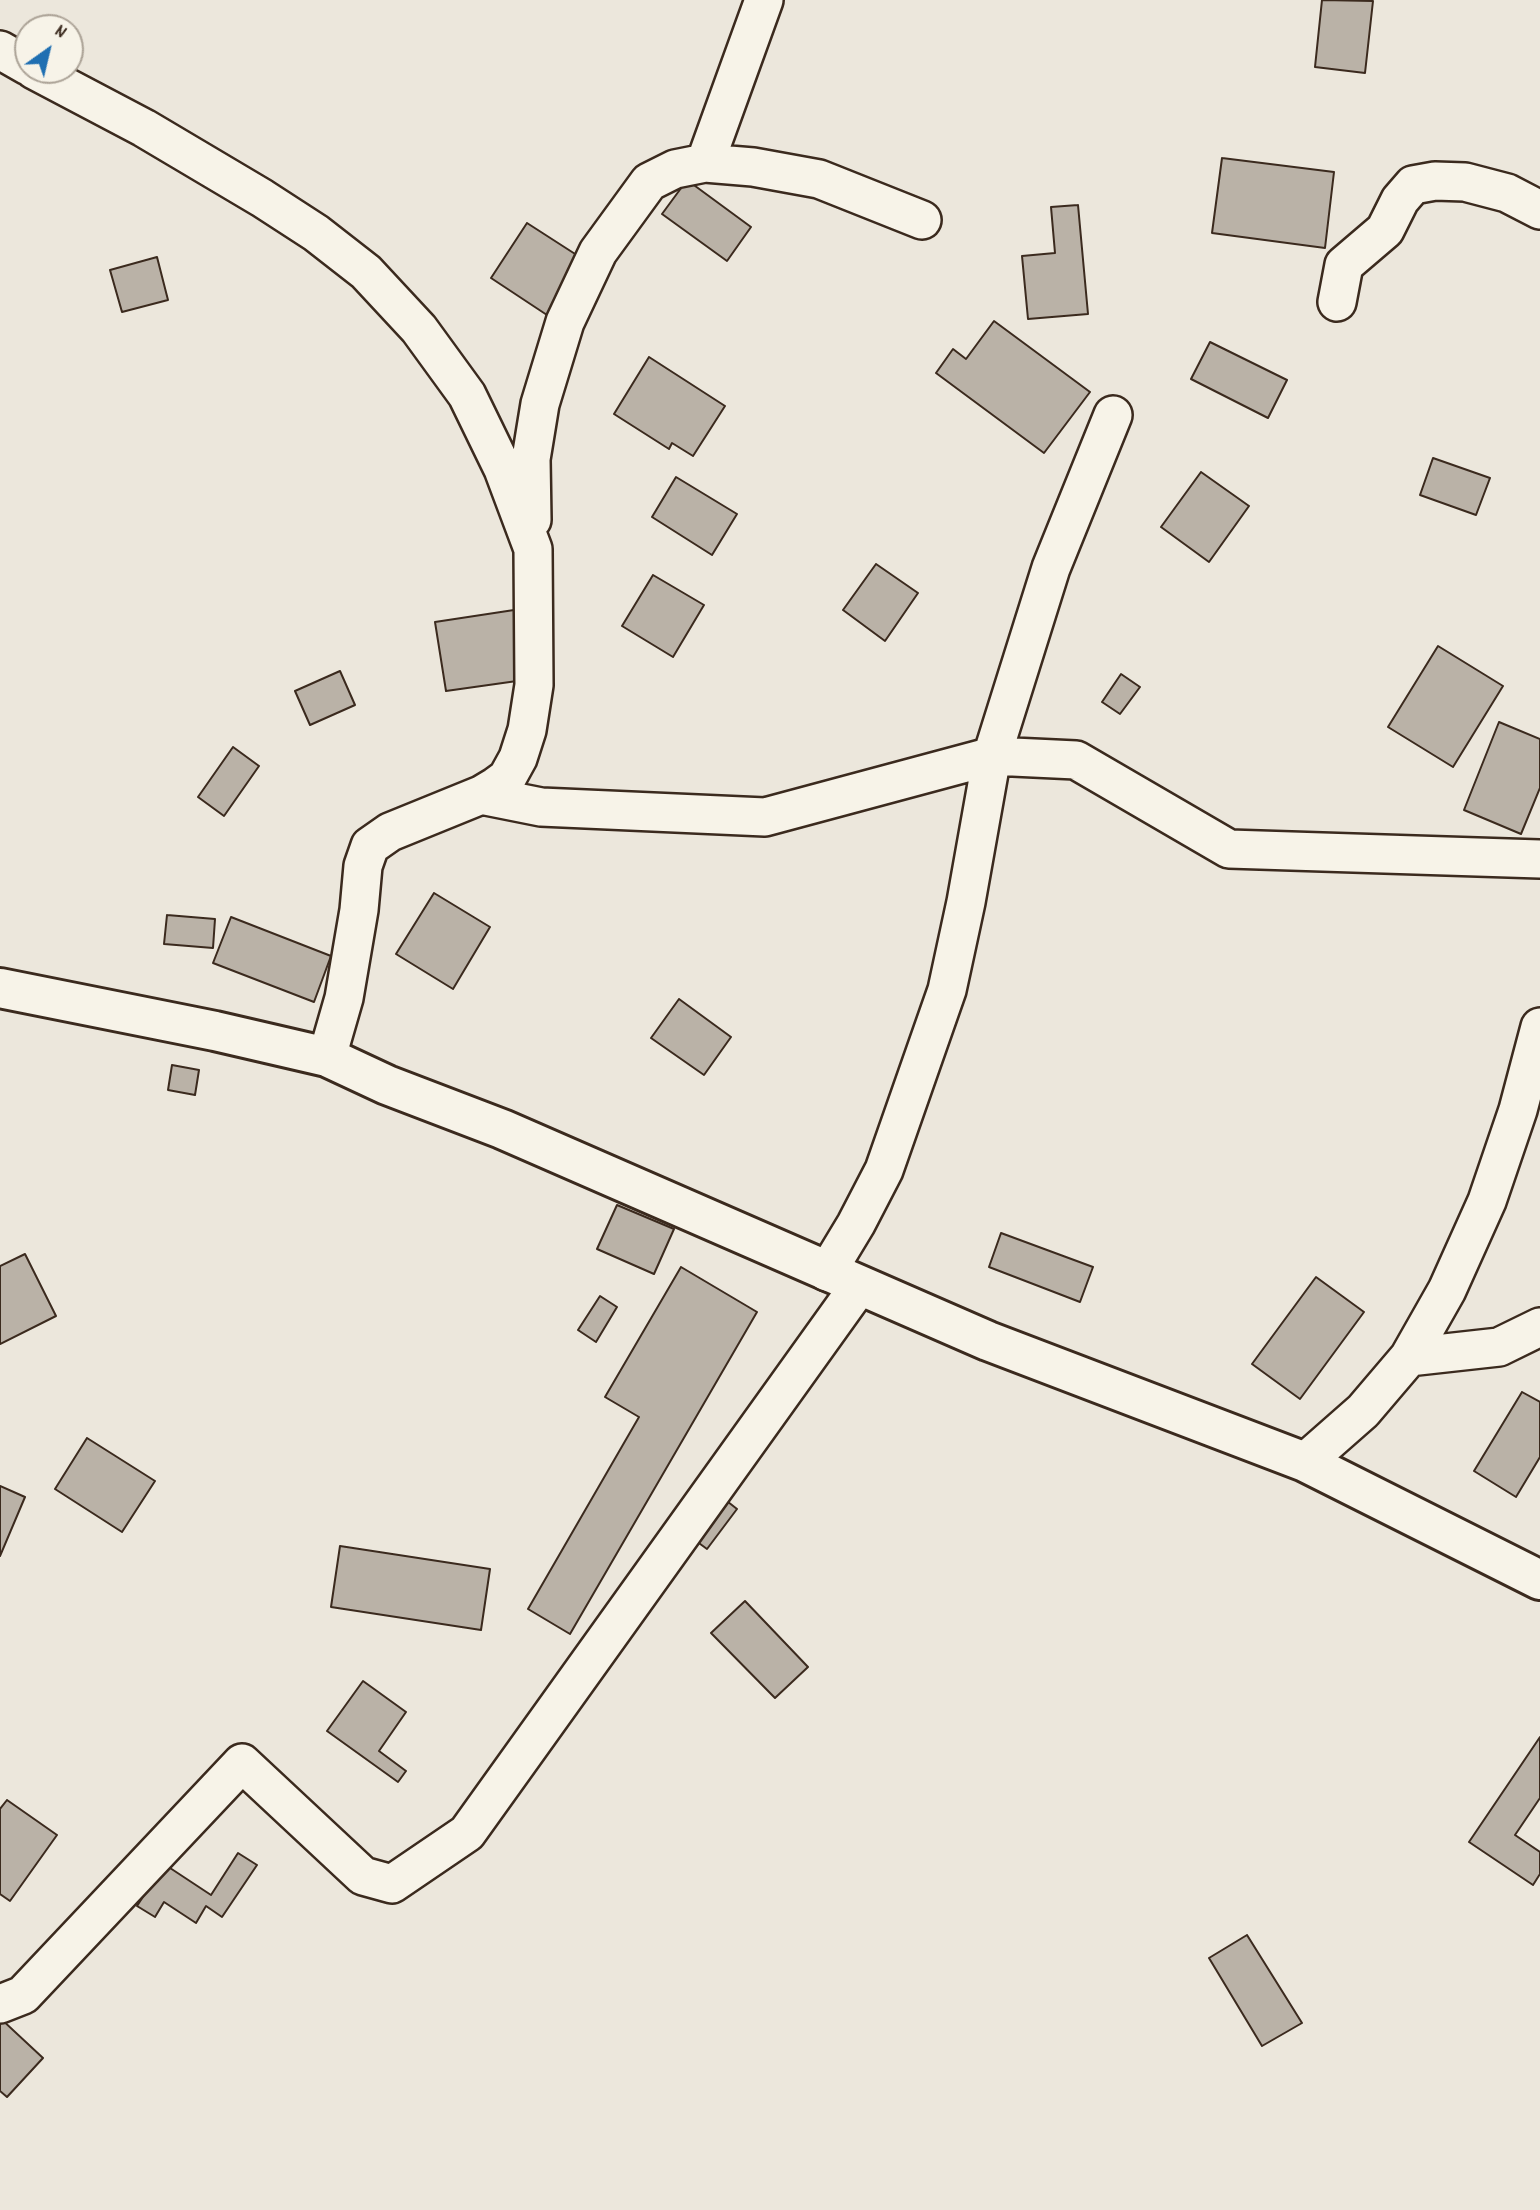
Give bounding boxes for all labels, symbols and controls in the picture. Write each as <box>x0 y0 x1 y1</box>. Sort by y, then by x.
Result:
north arrow <box>14 14 84 84</box>
text: N <box>48 19 71 47</box>

